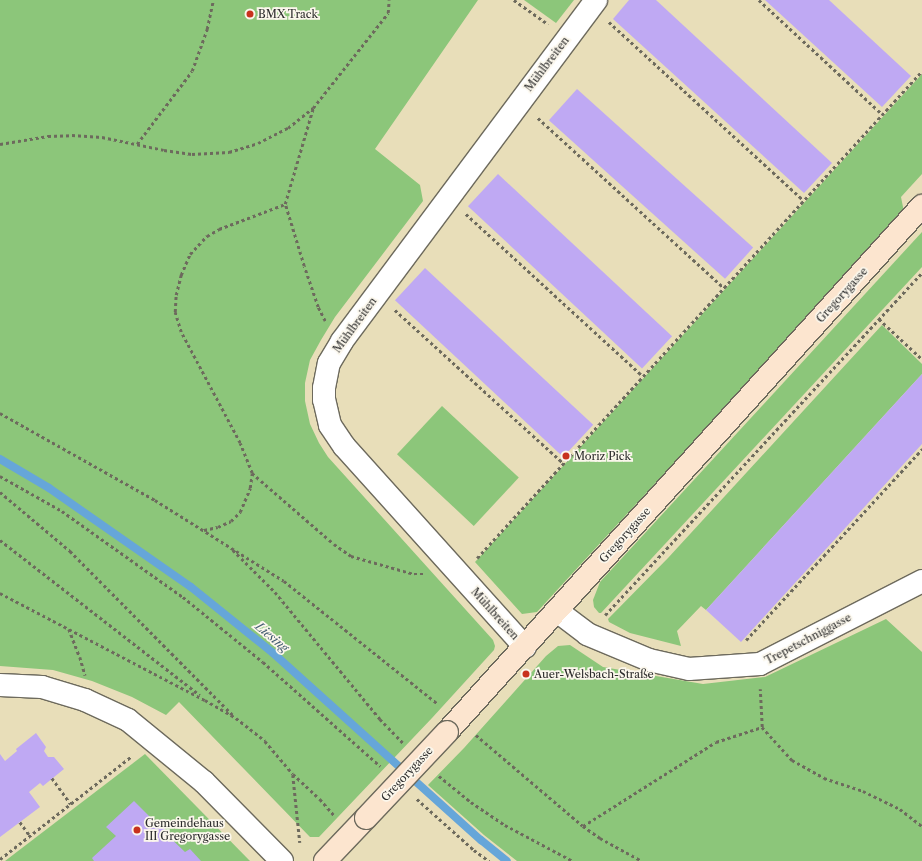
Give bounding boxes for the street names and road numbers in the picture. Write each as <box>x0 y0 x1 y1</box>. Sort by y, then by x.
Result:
street label: Mühlbreiten <box>522 34 572 94</box>
street label: Gregorygasse <box>814 265 870 325</box>
street label: Mühlbreiten <box>330 295 380 355</box>
street label: Gregorygasse <box>597 505 653 565</box>
street label: Mühlbreiten <box>468 585 522 643</box>
street label: Trepetschniggasse <box>763 611 853 667</box>
street label: Gregorygasse <box>378 744 436 804</box>

